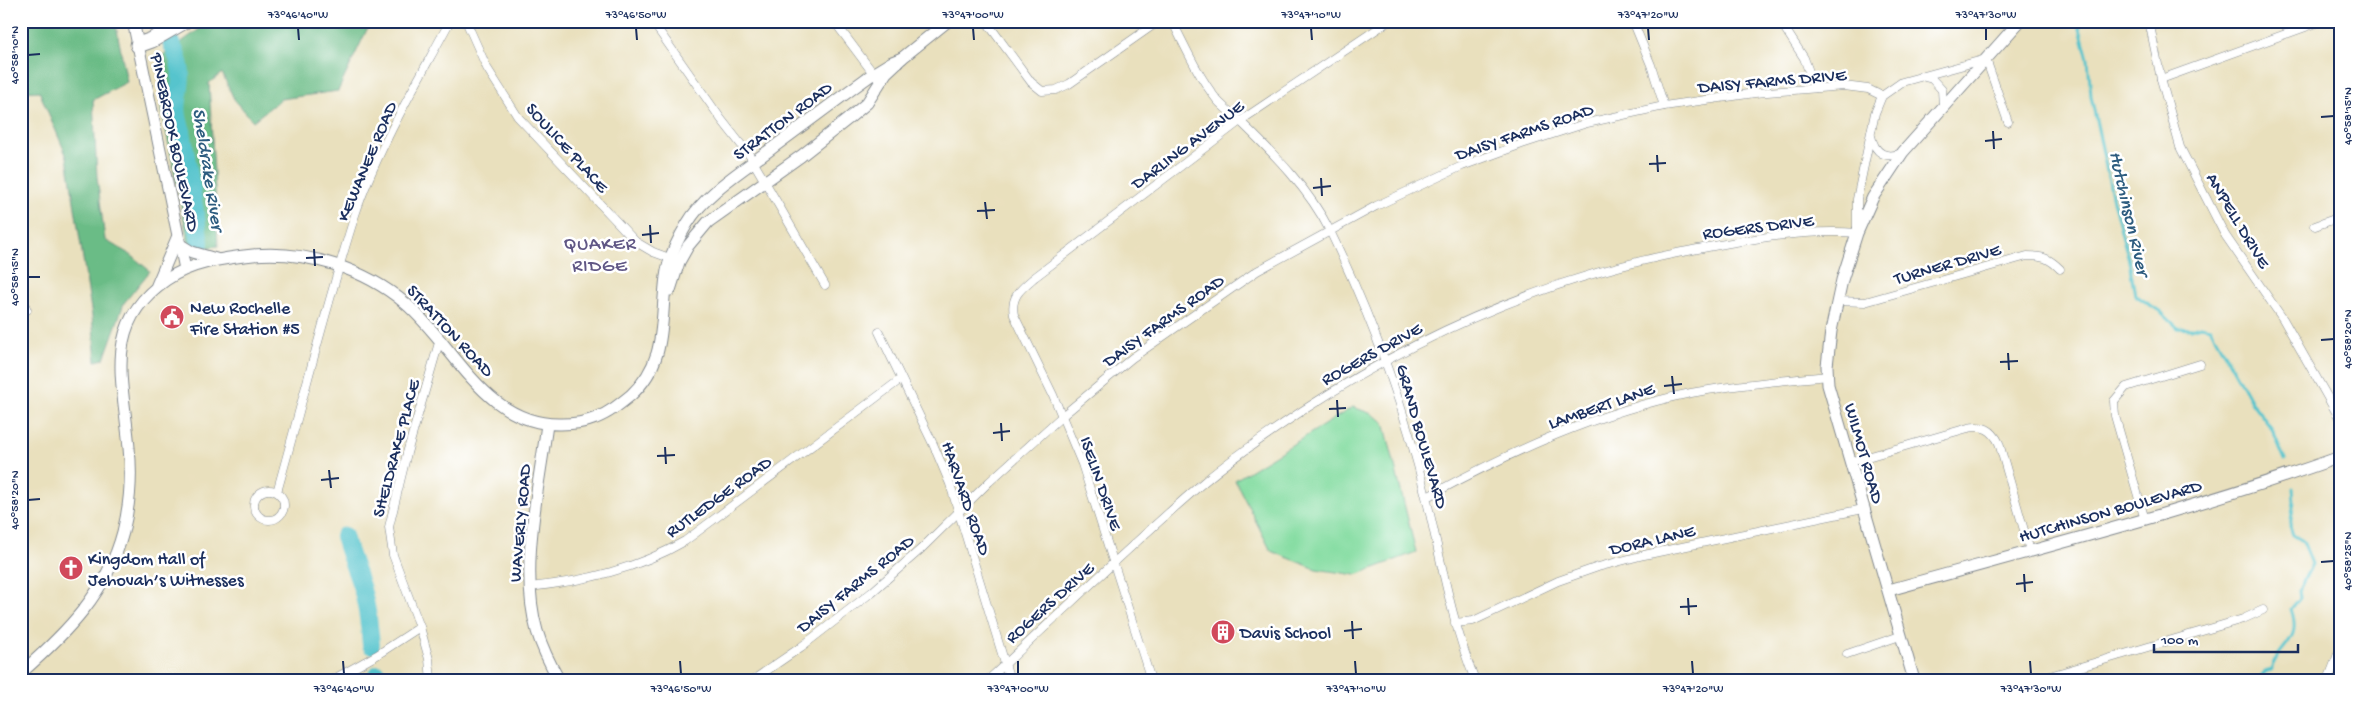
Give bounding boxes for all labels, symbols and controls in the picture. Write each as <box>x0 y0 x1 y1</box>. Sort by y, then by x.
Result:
text: 73°46'40"W <box>267 9 328 23</box>
text: 73°46'50"W <box>605 9 666 23</box>
text: 73°47'00"W <box>941 9 1004 23</box>
text: 73°47'10"W <box>1280 9 1341 23</box>
text: 73°47'20"W <box>1617 9 1678 23</box>
text: 73°47'30"W <box>1954 9 2017 23</box>
text: 40°58'10"N <box>9 26 23 84</box>
street label: PINEBROOK BOULEVARD <box>144 50 203 234</box>
street label: DAISY FARMS DRIVE <box>1696 65 1848 100</box>
street label: STRATTON ROAD <box>730 78 837 166</box>
text: 40°58'15"N <box>2342 87 2356 145</box>
street label: DARLING AVENUE <box>1127 96 1249 196</box>
street label: KEWANEE ROAD <box>334 99 403 225</box>
street label: SOULICE PLACE <box>520 99 613 199</box>
street label: DAISY FARMS ROAD <box>1452 100 1597 167</box>
water label: Sheldrake River <box>186 107 228 236</box>
water label: Hutchinson River <box>2102 149 2154 282</box>
street label: ANPELL DRIVE <box>2200 170 2274 274</box>
street label: ROGERS DRIVE <box>1702 211 1816 246</box>
district label: QUAKER RIDGE <box>563 234 637 279</box>
street label: TURNER DRIVE <box>1891 240 2004 291</box>
text: 40°58'15"N <box>9 248 23 306</box>
street label: DAISY FARMS ROAD <box>1099 271 1229 374</box>
street label: STRATTON ROAD <box>401 281 497 382</box>
place label: New Rochelle Fire Station #5 <box>189 299 300 341</box>
public building icon: New Rochelle Fire Station #5 <box>159 304 185 330</box>
text: 40°58'20"N <box>2342 309 2356 369</box>
street label: ROGERS DRIVE <box>1318 319 1427 391</box>
street label: GRAND BOULEVARD <box>1390 362 1451 512</box>
street label: SHELDRAKE PLACE <box>369 377 426 520</box>
street label: LAMBERT LANE <box>1546 379 1658 435</box>
street label: WILMOT ROAD <box>1838 401 1887 507</box>
street label: ISELIN DRIVE <box>1074 434 1126 534</box>
street label: HARVARD ROAD <box>935 439 994 559</box>
street label: RUTLEDGE ROAD <box>662 452 777 543</box>
street label: WAVERLY ROAD <box>506 463 537 583</box>
text: 40°58'20"N <box>9 470 23 530</box>
street label: HUTCHINSON BOULEVARD <box>2017 476 2205 549</box>
street label: DORA LANE <box>1607 521 1698 562</box>
street label: DAISY FARMS ROAD <box>793 531 920 639</box>
text: 40°58'25"N <box>2342 531 2356 590</box>
place label: Kingdom Hall of Jehovah’s Witnesses <box>88 550 245 592</box>
church icon: Kingdom Hall of Jehovah’s Witnesses <box>58 555 84 581</box>
street label: ROGERS DRIVE <box>1002 558 1100 649</box>
building icon: Davis School <box>1210 619 1236 645</box>
scale bar <box>2154 621 2297 653</box>
place label: Davis School <box>1239 624 1331 645</box>
text: 100 m <box>2160 632 2199 650</box>
text: 73°46'40"W <box>313 683 374 697</box>
text: 73°46'50"W <box>650 683 711 697</box>
text: 73°47'00"W <box>986 683 1049 697</box>
text: 73°47'10"W <box>1325 683 1386 697</box>
text: 73°47'20"W <box>1662 683 1723 697</box>
text: 73°47'30"W <box>1999 683 2062 697</box>

